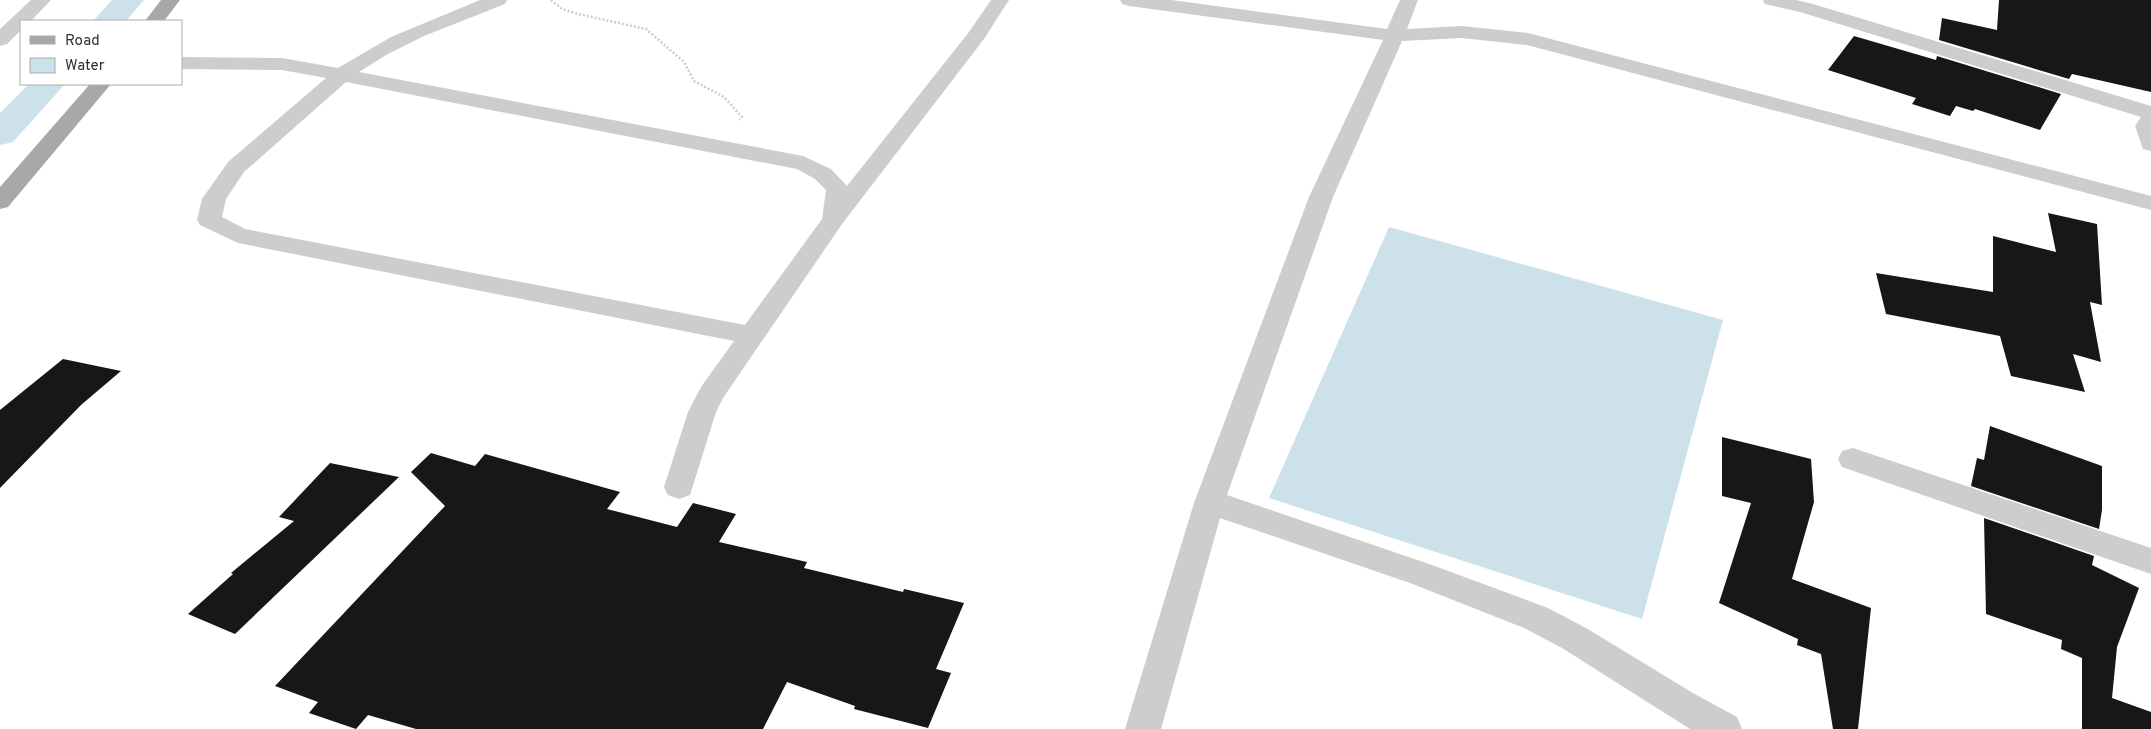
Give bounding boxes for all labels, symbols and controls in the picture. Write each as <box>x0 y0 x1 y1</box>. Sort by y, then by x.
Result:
legend <box>20 20 182 85</box>
text: Road <box>65 32 100 51</box>
text: Water <box>65 57 105 76</box>

